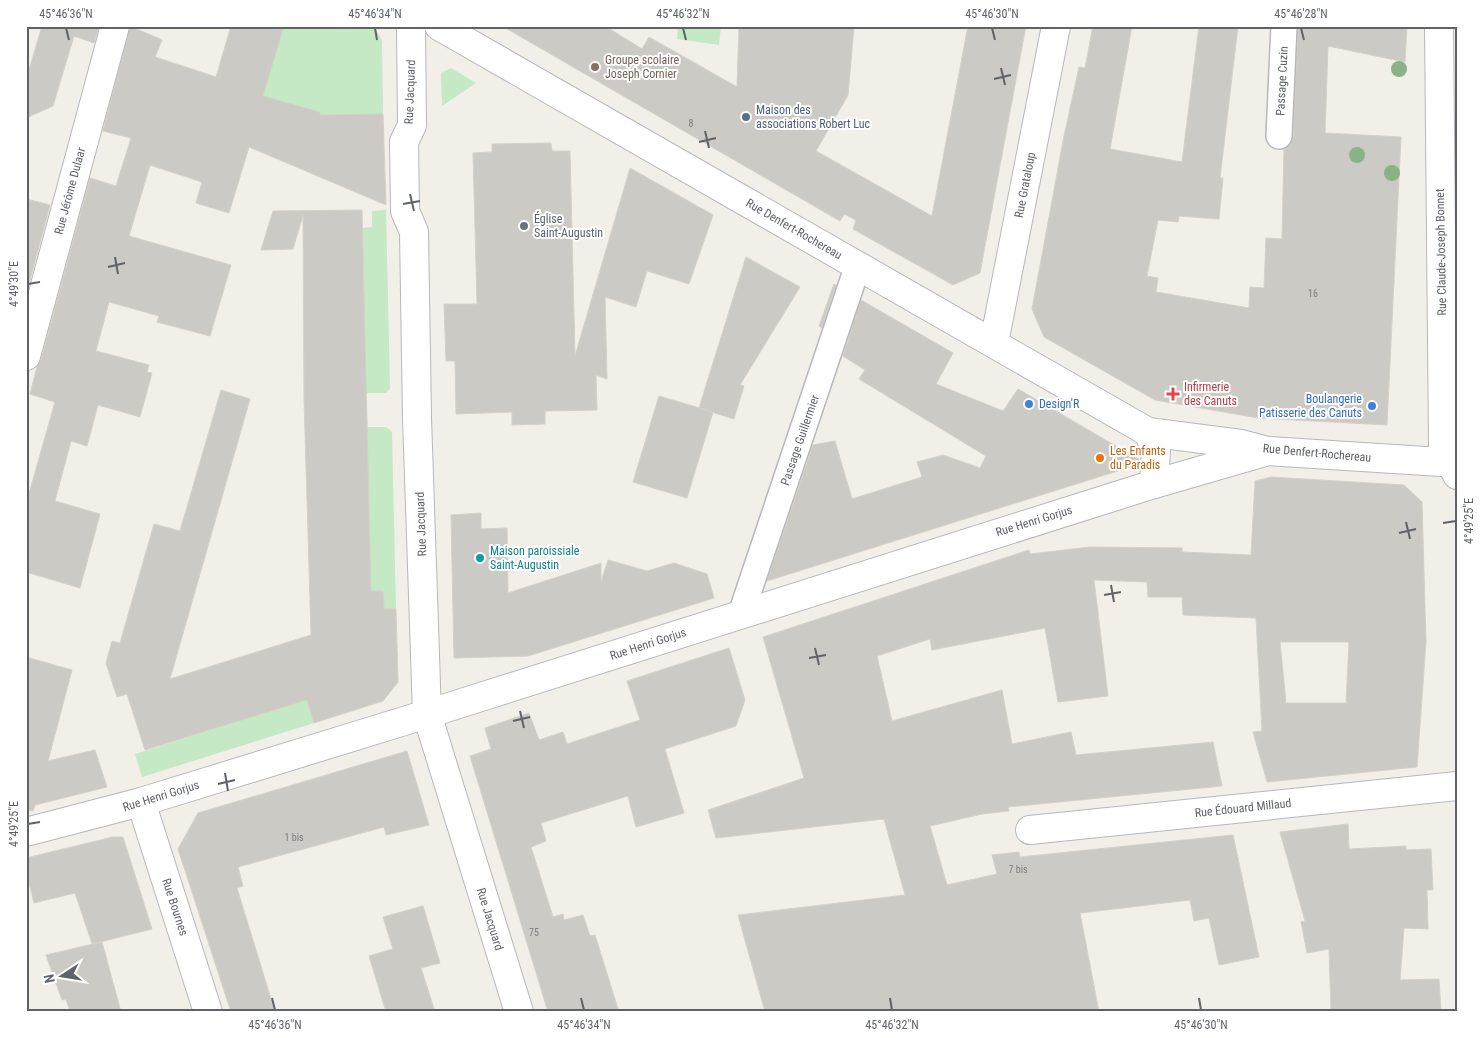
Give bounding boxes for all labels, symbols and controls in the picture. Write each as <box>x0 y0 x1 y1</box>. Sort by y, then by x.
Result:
text: 45°46'36"N <box>39 7 93 21</box>
text: 45°46'34"N <box>348 7 402 21</box>
text: 45°46'32"N <box>656 7 710 21</box>
text: 45°46'30"N <box>965 7 1019 21</box>
text: 45°46'28"N <box>1274 7 1328 21</box>
street label: Passage Cuzin <box>1273 46 1291 116</box>
place label: Groupe scolaire Joseph Cornier <box>605 53 680 81</box>
street label: Rue Jacquard <box>402 59 418 125</box>
marker: Groupe scolaire Joseph Cornier <box>589 61 601 73</box>
place label: Maison des associations Robert Luc <box>756 103 871 131</box>
marker: Maison des associations Robert Luc <box>740 111 752 123</box>
house number: 8 <box>689 118 694 129</box>
street label: Rue Jérôme Dulaar <box>52 146 88 236</box>
street label: Rue Grataloup <box>1012 151 1038 219</box>
street label: Rue Claude-Joseph Bonnet <box>1433 188 1449 316</box>
street label: Rue Denfert-Rochereau <box>743 196 845 262</box>
place label: Église Saint-Augustin <box>534 211 603 240</box>
marker: Église Saint-Augustin <box>518 220 530 232</box>
text: 4°49'30"E <box>7 261 21 307</box>
house number: 16 <box>1308 288 1318 299</box>
place label: Infirmerie des Canuts <box>1184 380 1237 408</box>
marker: Infirmerie des Canuts <box>1166 387 1180 401</box>
place label: Boulangerie Patisserie des Canuts <box>1259 392 1362 420</box>
street label: Passage Guillermier <box>778 393 822 487</box>
place label: Design'R <box>1039 397 1080 411</box>
marker: Design'R <box>1023 398 1035 410</box>
marker: Boulangerie Patisserie des Canuts <box>1366 400 1378 412</box>
street label: Rue Denfert-Rochereau <box>1262 441 1372 465</box>
place label: Les Enfants du Paradis <box>1110 444 1166 472</box>
marker: Les Enfants du Paradis <box>1094 452 1106 464</box>
street label: Rue Jacquard <box>413 491 429 557</box>
text: 4°49'25"E <box>1462 498 1476 544</box>
street label: Rue Henri Gorjus <box>994 503 1074 539</box>
place label: Maison paroissiale Saint-Augustin <box>490 544 580 572</box>
marker: Maison paroissiale Saint-Augustin <box>474 552 486 564</box>
street label: Rue Henri Gorjus <box>608 625 688 663</box>
street label: Rue Henri Gorjus <box>121 778 201 814</box>
street label: Rue Édouard Millaud <box>1194 795 1292 820</box>
text: 4°49'25"E <box>7 801 21 847</box>
house number: 1 bis <box>284 832 304 843</box>
house number: 7 bis <box>1008 864 1028 875</box>
street label: Rue Bournes <box>159 877 191 937</box>
street label: Rue Jacquard <box>474 886 506 952</box>
house number: 75 <box>529 927 539 938</box>
north arrow <box>38 950 88 1000</box>
text: N <box>41 973 58 985</box>
text: 45°46'36"N <box>248 1018 302 1032</box>
text: 45°46'34"N <box>557 1018 611 1032</box>
text: 45°46'32"N <box>865 1018 919 1032</box>
text: 45°46'30"N <box>1174 1018 1228 1032</box>

